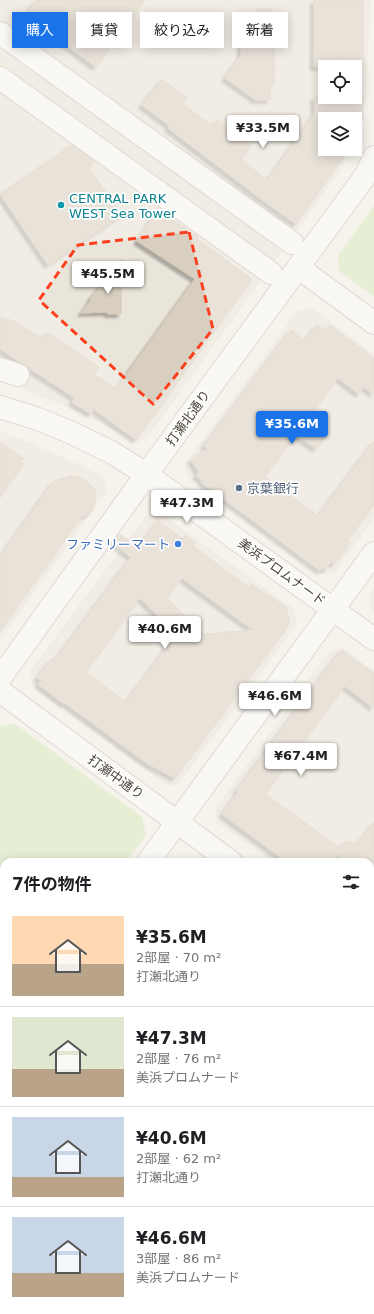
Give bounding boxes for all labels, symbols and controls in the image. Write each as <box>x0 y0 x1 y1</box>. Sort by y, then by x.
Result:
chip: 購入 <box>12 12 68 48</box>
chip: 賃貸 <box>76 12 132 48</box>
chip: 絞り込み <box>140 12 224 48</box>
chip: 新着 <box>232 12 288 48</box>
map controls <box>318 60 362 156</box>
button: locate <box>318 60 362 104</box>
button: layers <box>318 112 362 156</box>
pin: ¥33.5M <box>230 115 296 149</box>
text: ¥33.5M <box>236 120 290 135</box>
place label: CENTRAL PARK WEST Sea Tower <box>69 191 177 221</box>
marker: CENTRAL PARK WEST Sea Tower <box>56 200 66 210</box>
pin: ¥45.5M <box>75 261 141 295</box>
text: ¥45.5M <box>81 266 135 281</box>
street label: 打瀬北通り <box>163 387 213 449</box>
pin: ¥35.6M <box>259 411 325 445</box>
text: ¥35.6M <box>265 416 319 431</box>
place label: 京葉銀行 <box>247 481 299 496</box>
marker: 京葉銀行 <box>234 483 244 493</box>
pin: ¥47.3M <box>154 490 220 524</box>
text: ¥47.3M <box>160 495 214 510</box>
street label: 美浜プロムナード <box>236 535 328 609</box>
place label: ファミリーマート <box>66 537 170 552</box>
marker: ファミリーマート <box>173 539 183 549</box>
pin: ¥40.6M <box>132 616 198 650</box>
text: ¥40.6M <box>138 621 192 636</box>
pin: ¥46.6M <box>242 683 308 717</box>
text: ¥46.6M <box>248 688 302 703</box>
pin: ¥67.4M <box>268 743 334 777</box>
text: ¥67.4M <box>274 748 328 763</box>
street label: 打瀬中通り <box>85 752 147 802</box>
icon: filters <box>340 871 362 893</box>
text: 7件の物件 <box>12 874 92 894</box>
text: ¥35.6M <box>136 927 207 947</box>
icon: home <box>44 932 92 980</box>
text: 2部屋 · 70 m² <box>136 950 221 965</box>
text: 打瀬北通り <box>136 969 201 984</box>
text: ¥47.3M <box>136 1028 207 1048</box>
icon: home <box>44 1033 92 1081</box>
text: 2部屋 · 76 m² <box>136 1051 221 1066</box>
text: 美浜プロムナード <box>136 1070 240 1085</box>
text: ¥40.6M <box>136 1128 207 1148</box>
icon: home <box>44 1133 92 1181</box>
text: 2部屋 · 62 m² <box>136 1151 221 1166</box>
text: 打瀬北通り <box>136 1170 201 1185</box>
text: ¥46.6M <box>136 1228 207 1248</box>
icon: home <box>44 1233 92 1281</box>
text: 3部屋 · 86 m² <box>136 1251 221 1266</box>
text: 美浜プロムナード <box>136 1270 240 1285</box>

